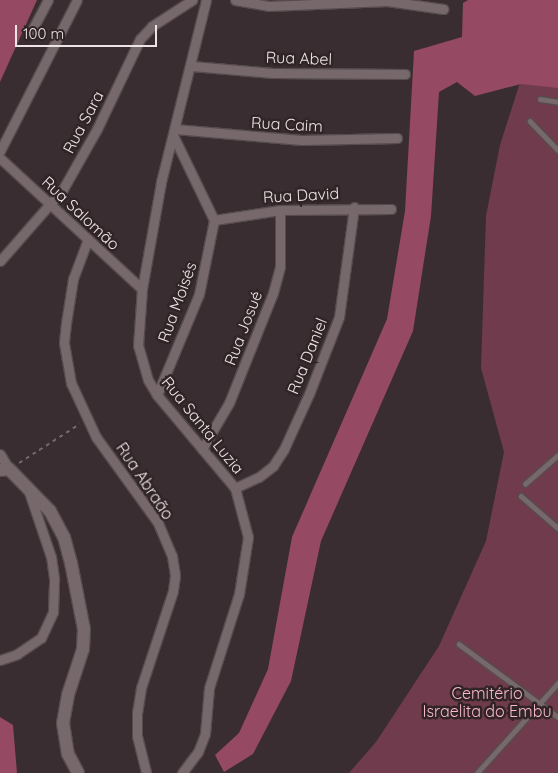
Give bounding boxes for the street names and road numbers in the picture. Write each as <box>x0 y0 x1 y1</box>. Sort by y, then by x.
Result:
street label: Rua Abel <box>265 47 333 69</box>
street label: Rua Sara <box>59 87 107 157</box>
street label: Rua Caim <box>251 113 323 135</box>
street label: Rua Salomão <box>38 172 124 254</box>
street label: Rua David <box>262 183 340 207</box>
street label: Rua Moisés <box>154 259 200 345</box>
street label: Rua Josué <box>220 288 266 368</box>
street label: Rua Daniel <box>283 315 331 397</box>
street label: Rua Santa Luzia <box>158 373 248 477</box>
street label: Rua Abraão <box>112 439 178 523</box>

